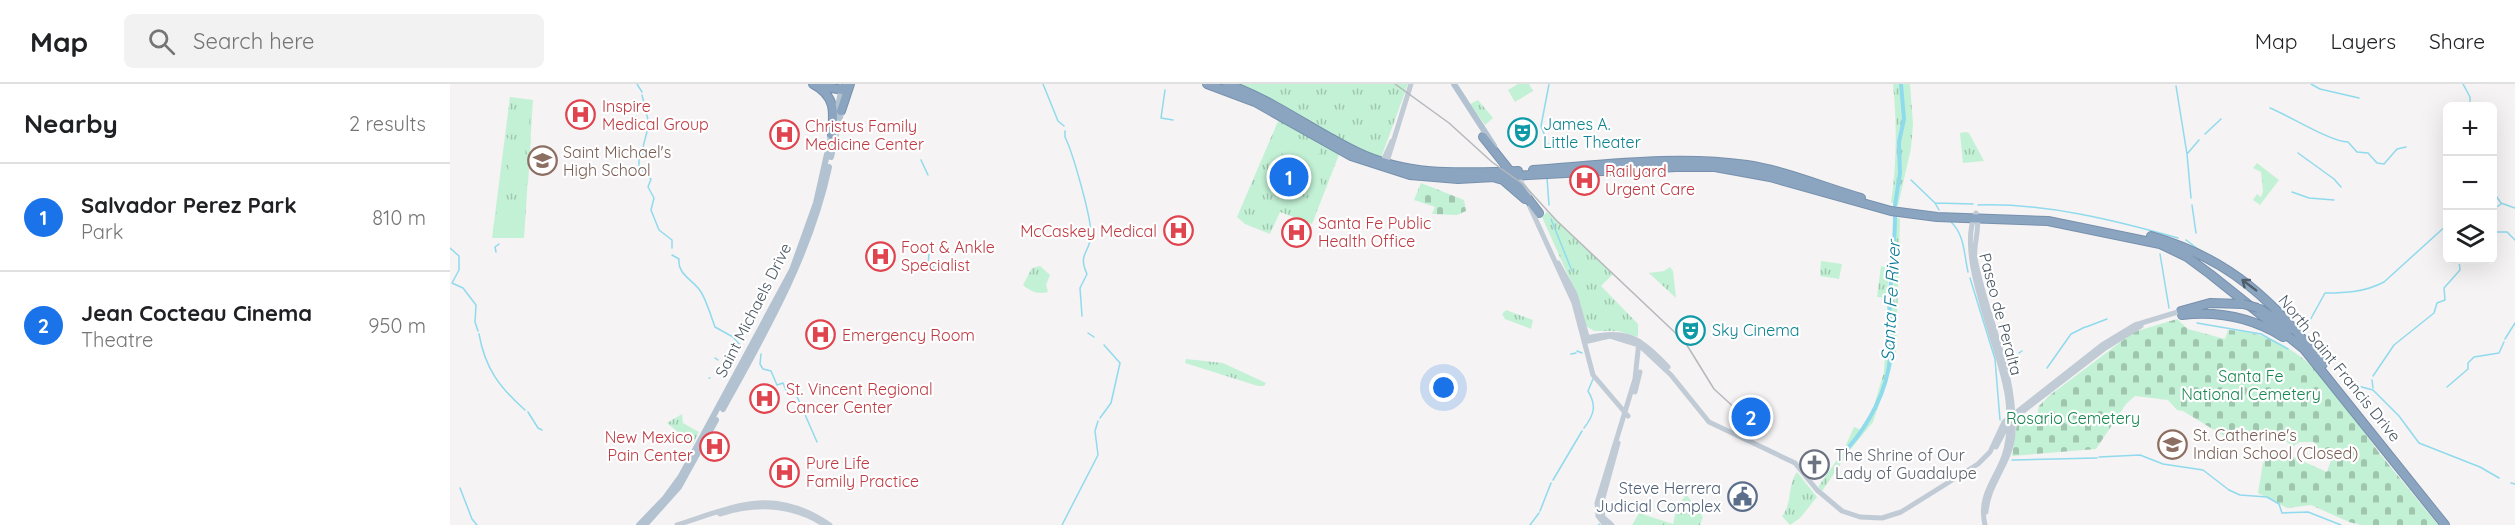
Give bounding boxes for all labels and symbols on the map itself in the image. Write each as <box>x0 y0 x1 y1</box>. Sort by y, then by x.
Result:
place label: Inspire Medical Group <box>602 96 709 134</box>
hospital icon: Inspire Medical Group <box>565 99 597 131</box>
place label: James A. Little Theater <box>1543 114 1641 152</box>
place label: Christus Family Medicine Center <box>805 116 924 154</box>
theatre icon: James A. Little Theater <box>1506 117 1538 149</box>
hospital icon: Christus Family Medicine Center <box>768 119 800 151</box>
place label: Saint Michael's High School <box>563 142 671 180</box>
school or university icon: Saint Michael's High School <box>526 145 558 177</box>
pin: 1 <box>1270 154 1308 200</box>
place label: Railyard Urgent Care <box>1605 161 1695 199</box>
hospital icon: Railyard Urgent Care <box>1568 164 1600 196</box>
place label: Santa Fe Public Health Office <box>1318 213 1431 251</box>
hospital icon: McCaskey Medical <box>1162 215 1194 247</box>
hospital icon: Santa Fe Public Health Office <box>1281 216 1313 248</box>
place label: McCaskey Medical <box>1020 221 1157 241</box>
place label: Foot & Ankle Specialist <box>901 237 995 275</box>
water label: Santa Fe River <box>1876 238 1905 362</box>
street label: Saint Michaels Drive <box>710 240 796 380</box>
hospital icon: Foot & Ankle Specialist <box>864 240 896 272</box>
street label: Paseo de Peralta <box>1975 251 2027 377</box>
one-way arrow <box>2242 278 2258 291</box>
street label: North Saint Francis Drive <box>2275 290 2405 446</box>
theatre icon: Sky Cinema <box>1675 314 1707 346</box>
hospital icon: Emergency Room <box>805 319 837 351</box>
place label: Sky Cinema <box>1712 320 1799 340</box>
place label: Emergency Room <box>842 325 975 345</box>
park label: Santa Fe National Cemetery <box>2181 366 2321 404</box>
your location <box>1429 373 1458 402</box>
place label: St. Vincent Regional Cancer Center <box>786 379 933 417</box>
hospital icon: St. Vincent Regional Cancer Center <box>749 382 781 414</box>
pin: 2 <box>1732 394 1770 440</box>
park label: Rosario Cemetery <box>2006 408 2140 428</box>
place label: St. Catherine's Indian School (Closed) <box>2193 425 2358 463</box>
place label: New Mexico Pain Center <box>605 427 693 465</box>
school or university icon: St. Catherine's Indian School (Closed) <box>2156 428 2188 460</box>
hospital icon: New Mexico Pain Center <box>698 430 730 462</box>
place label: The Shrine of Our Lady of Guadalupe <box>1835 445 1977 483</box>
church icon: The Shrine of Our Lady of Guadalupe <box>1798 448 1830 480</box>
place label: Pure Life Family Practice <box>806 453 919 491</box>
hospital icon: Pure Life Family Practice <box>769 456 801 488</box>
place label: Steve Herrera Judicial Complex <box>1596 478 1721 516</box>
public building icon: Steve Herrera Judicial Complex <box>1726 481 1758 513</box>

